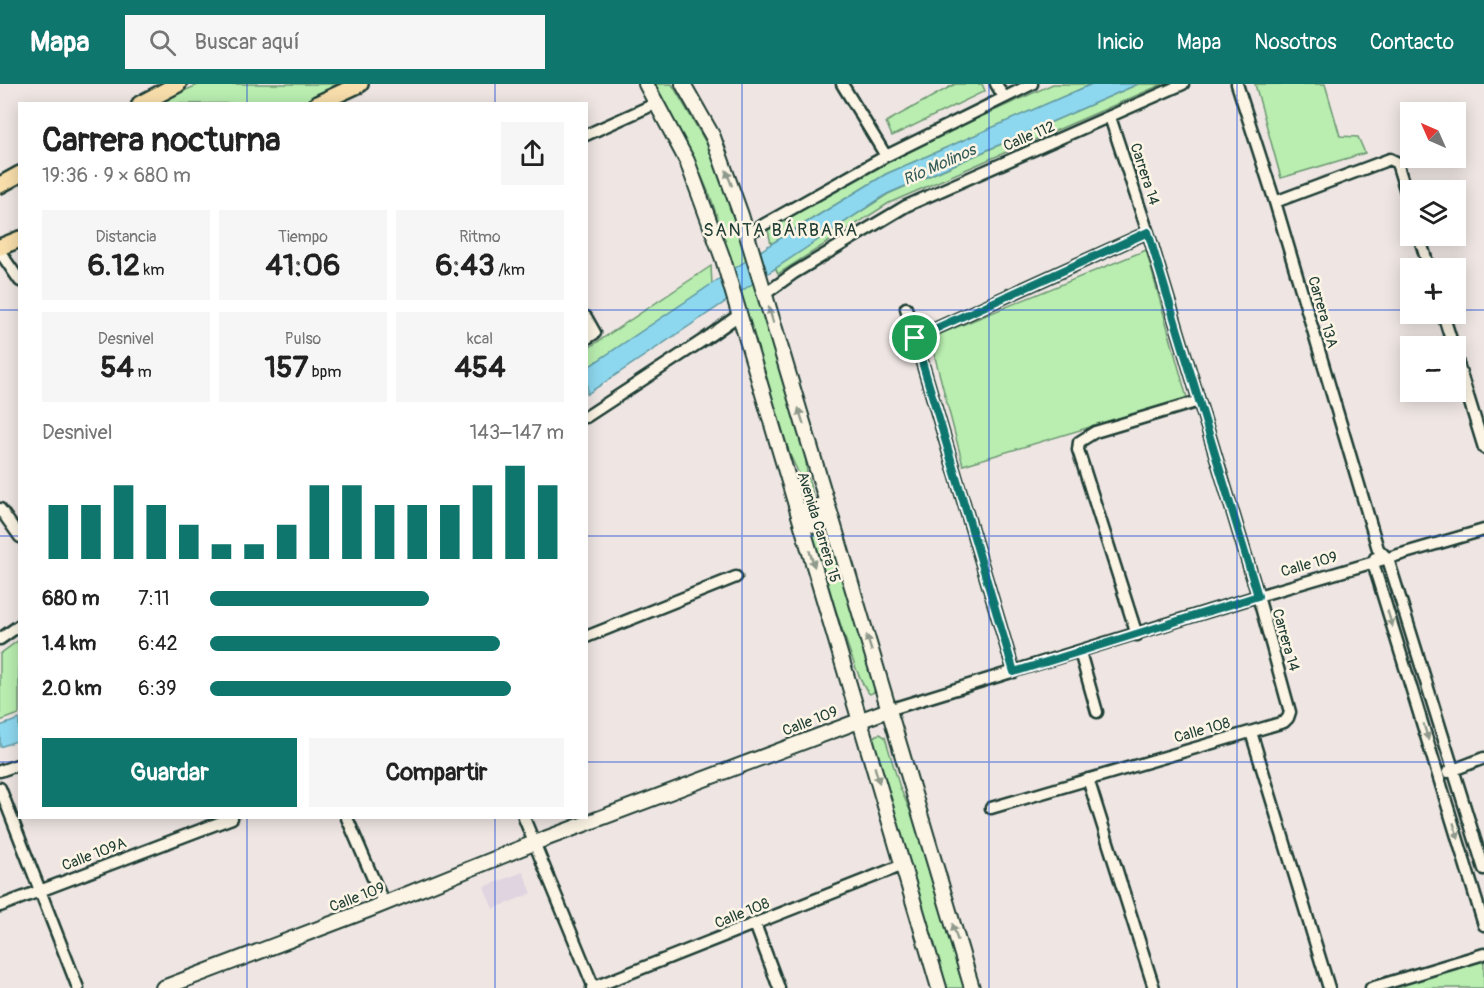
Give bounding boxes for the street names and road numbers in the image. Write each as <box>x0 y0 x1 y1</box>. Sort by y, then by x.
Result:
street label: Calle 112 <box>1001 117 1058 156</box>
street label: Carrera 14 <box>1126 141 1164 208</box>
street label: Carrera 13A <box>1303 274 1342 350</box>
street label: Avenida Carrera 15 <box>793 469 844 585</box>
street label: Calle 109 <box>1279 547 1340 582</box>
street label: Carrera 14 <box>1268 607 1304 674</box>
street label: Calle 109 <box>780 702 841 741</box>
street label: Calle 108 <box>1172 713 1233 748</box>
street label: Calle 109A <box>59 833 129 875</box>
street label: Calle 109 <box>327 878 388 917</box>
street label: Calle 108 <box>712 894 773 933</box>

